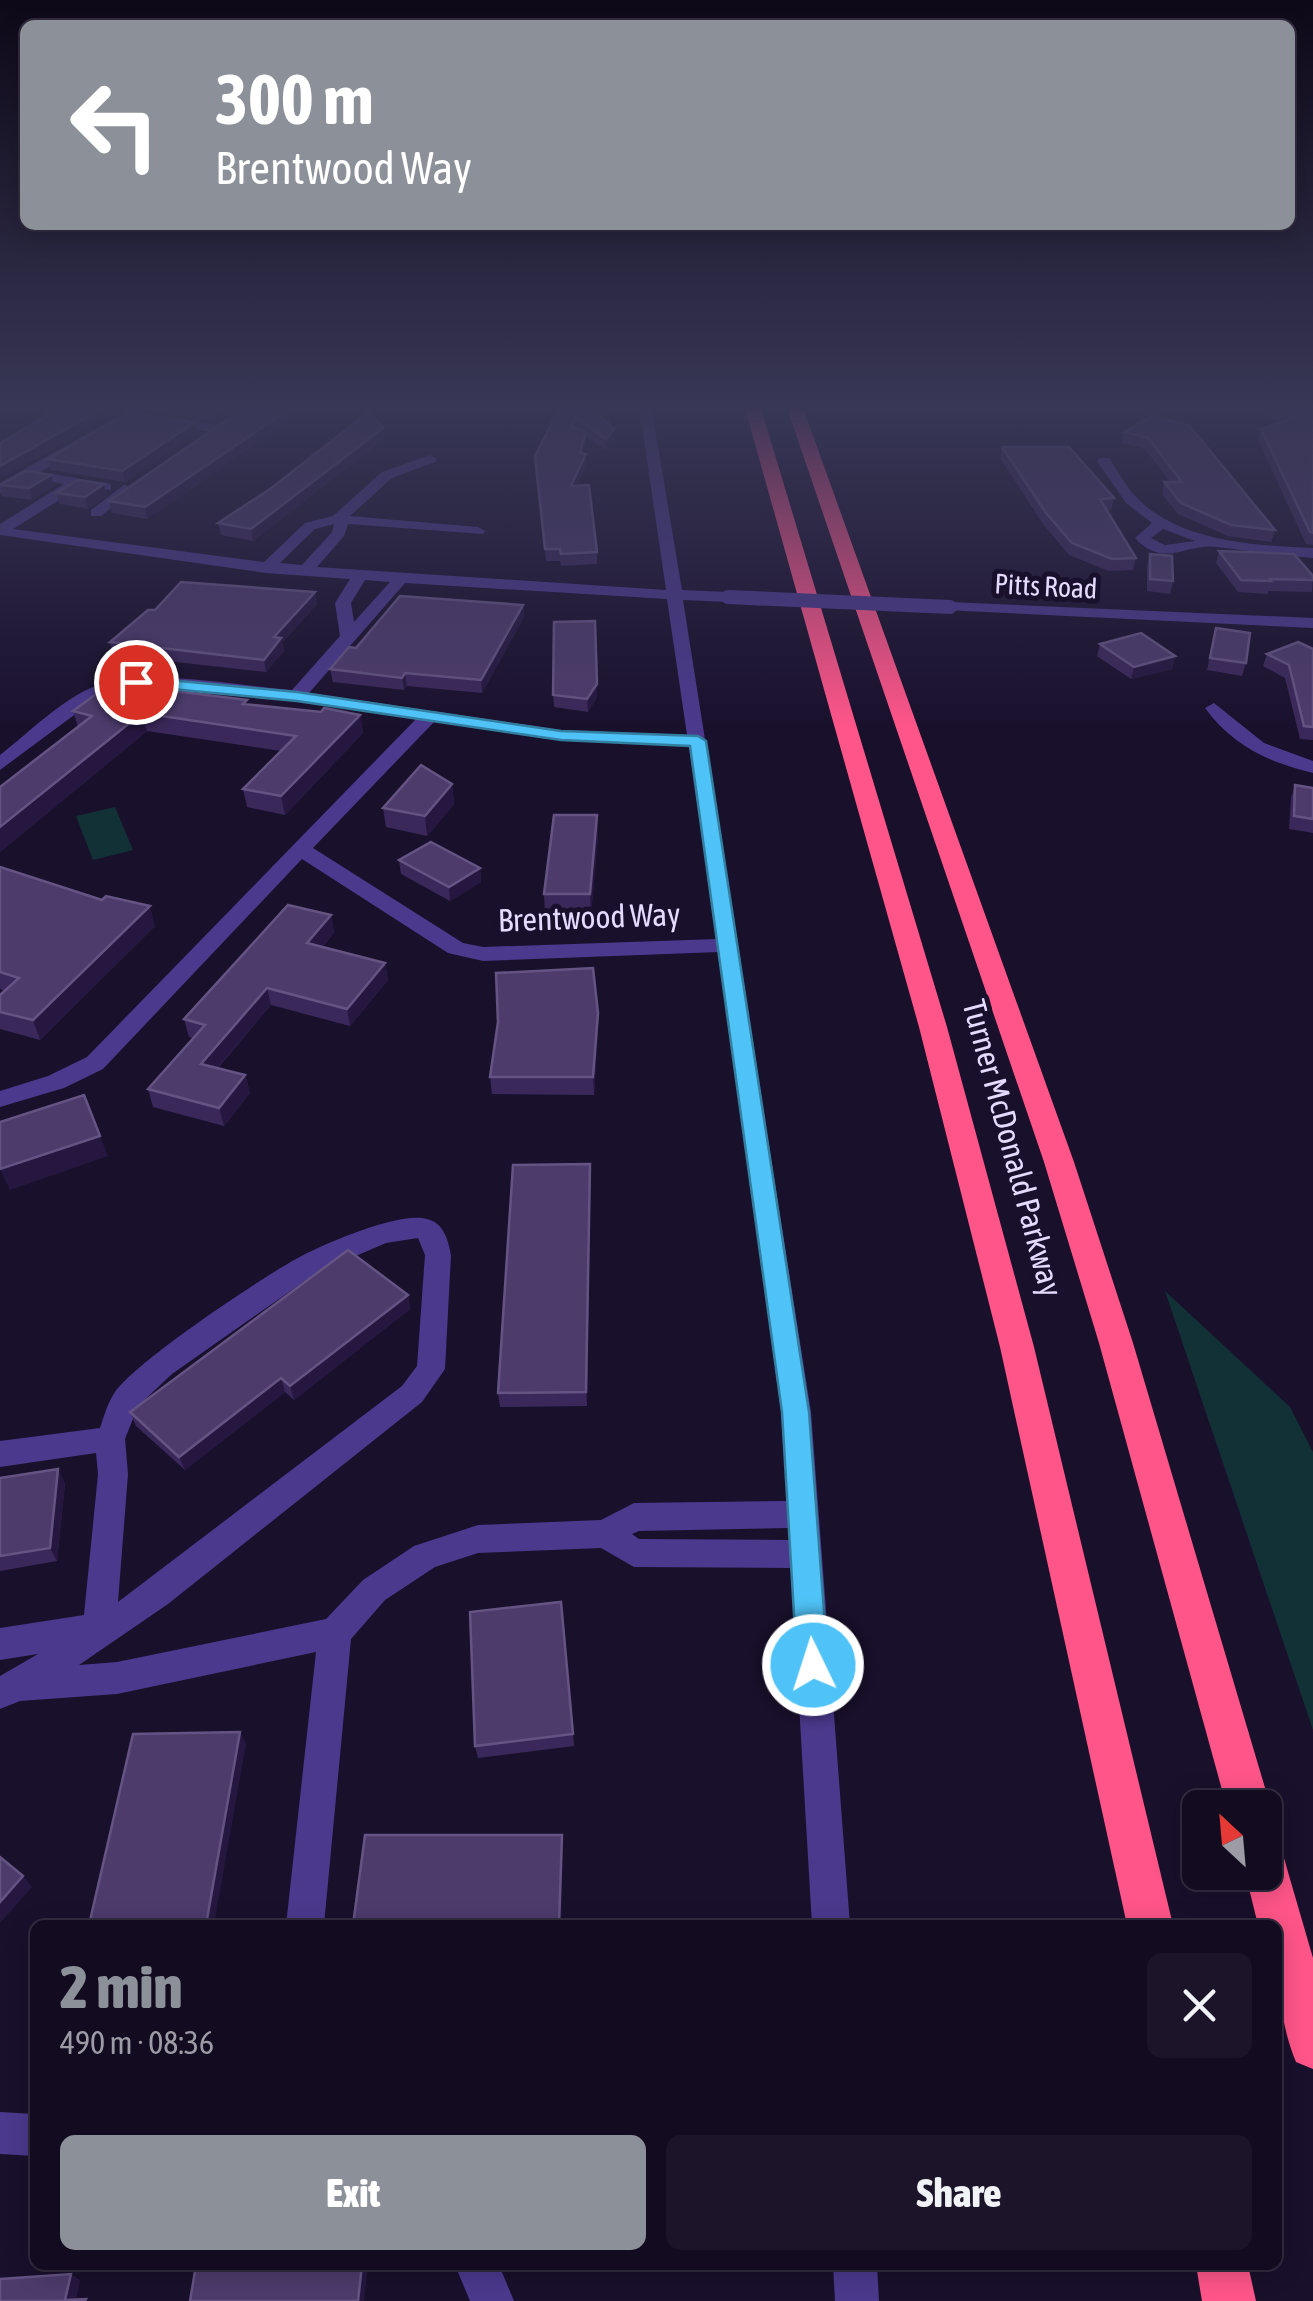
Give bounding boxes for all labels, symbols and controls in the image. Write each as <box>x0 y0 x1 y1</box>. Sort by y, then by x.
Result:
text: 300 m <box>215 59 374 139</box>
icon: left <box>50 60 180 190</box>
text: Brentwood Way <box>215 142 472 194</box>
street label: Pitts Road <box>994 567 1098 605</box>
pin <box>94 640 179 725</box>
icon: arrive <box>109 655 164 710</box>
street label: Brentwood Way <box>497 895 681 939</box>
street label: Turner McDonald Parkway <box>956 995 1070 1301</box>
position arrow <box>761 1613 865 1717</box>
north arrow <box>1182 1790 1282 1890</box>
map controls <box>1182 1790 1282 1890</box>
text: 2 min <box>60 1952 183 2021</box>
button: close <box>1147 1953 1252 2058</box>
text: 490 m · 08:36 <box>60 2024 214 2061</box>
button: Exit <box>60 2135 646 2250</box>
button: Share <box>666 2135 1252 2250</box>

